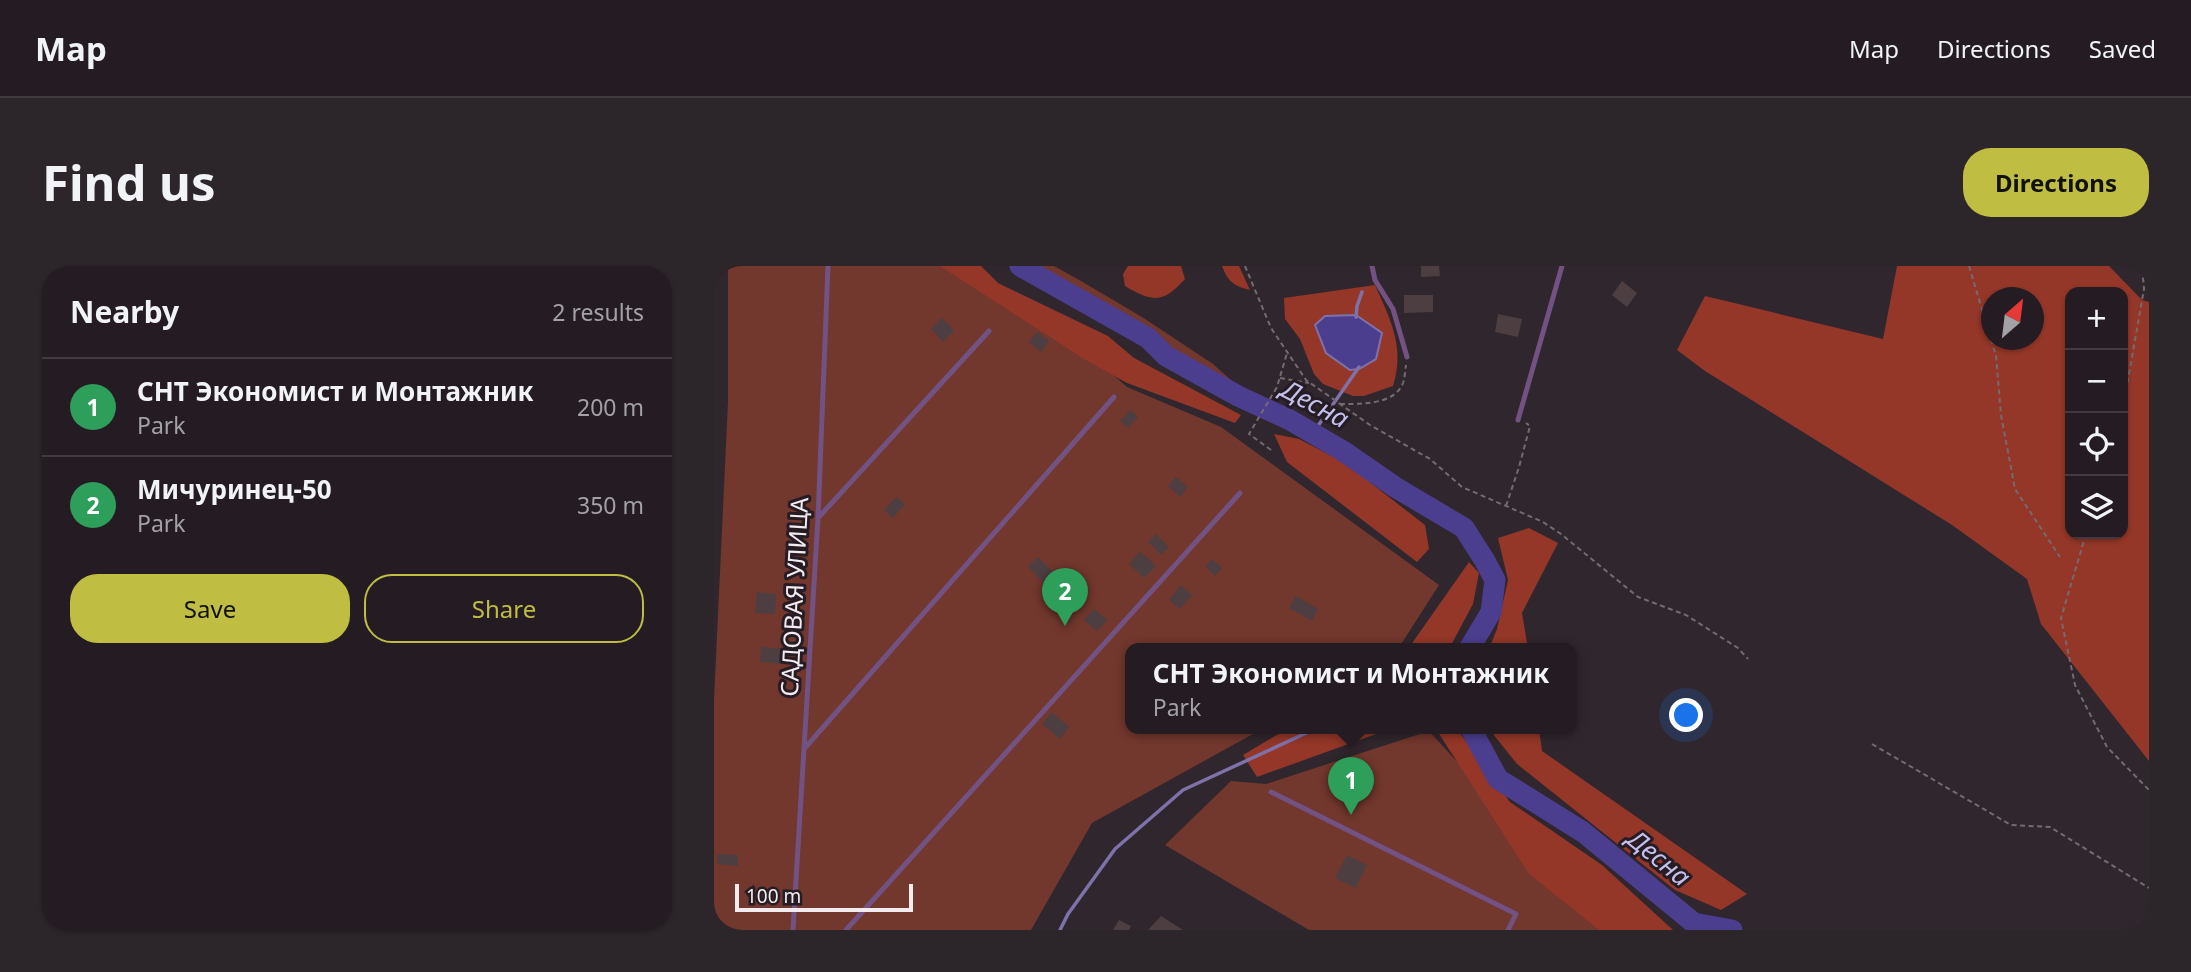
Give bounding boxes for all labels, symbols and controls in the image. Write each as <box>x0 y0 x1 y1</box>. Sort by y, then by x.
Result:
text: Map <box>35 26 107 71</box>
text: Map <box>1849 32 1899 65</box>
text: Directions <box>1937 32 2051 65</box>
text: Saved <box>2089 32 2156 65</box>
button: Directions <box>1963 148 2149 217</box>
text: Find us <box>42 149 216 215</box>
north arrow <box>1981 287 2044 350</box>
map controls <box>2065 287 2128 539</box>
button: + <box>2065 287 2128 350</box>
text: Nearby <box>70 291 179 332</box>
text: 2 results <box>552 296 644 328</box>
button: − <box>2065 350 2128 413</box>
water label: Десна <box>1273 369 1356 436</box>
text: СНТ Экономист и Монтажник <box>137 373 533 409</box>
text: 1 <box>86 391 100 423</box>
text: 200 m <box>577 391 644 423</box>
text: Park <box>137 409 186 441</box>
button: locate <box>2065 413 2128 476</box>
text: Мичуринец-50 <box>137 471 332 507</box>
button: layers <box>2065 476 2128 539</box>
text: 2 <box>86 489 100 521</box>
text: 350 m <box>577 489 644 521</box>
street label: САДОВАЯ УЛИЦА <box>772 496 815 697</box>
text: Park <box>137 507 186 539</box>
pin: 2 <box>1042 568 1088 626</box>
button: Save <box>70 574 350 643</box>
button: Share <box>364 574 644 643</box>
popup <box>1125 643 1577 734</box>
text: СНТ Экономист и Монтажник <box>1153 655 1549 691</box>
text: Park <box>1153 691 1201 723</box>
your location <box>1669 698 1703 732</box>
pin: 1 <box>1328 757 1374 815</box>
water label: Десна <box>1618 819 1699 894</box>
scale bar <box>735 881 914 913</box>
text: 100 m <box>746 883 801 909</box>

